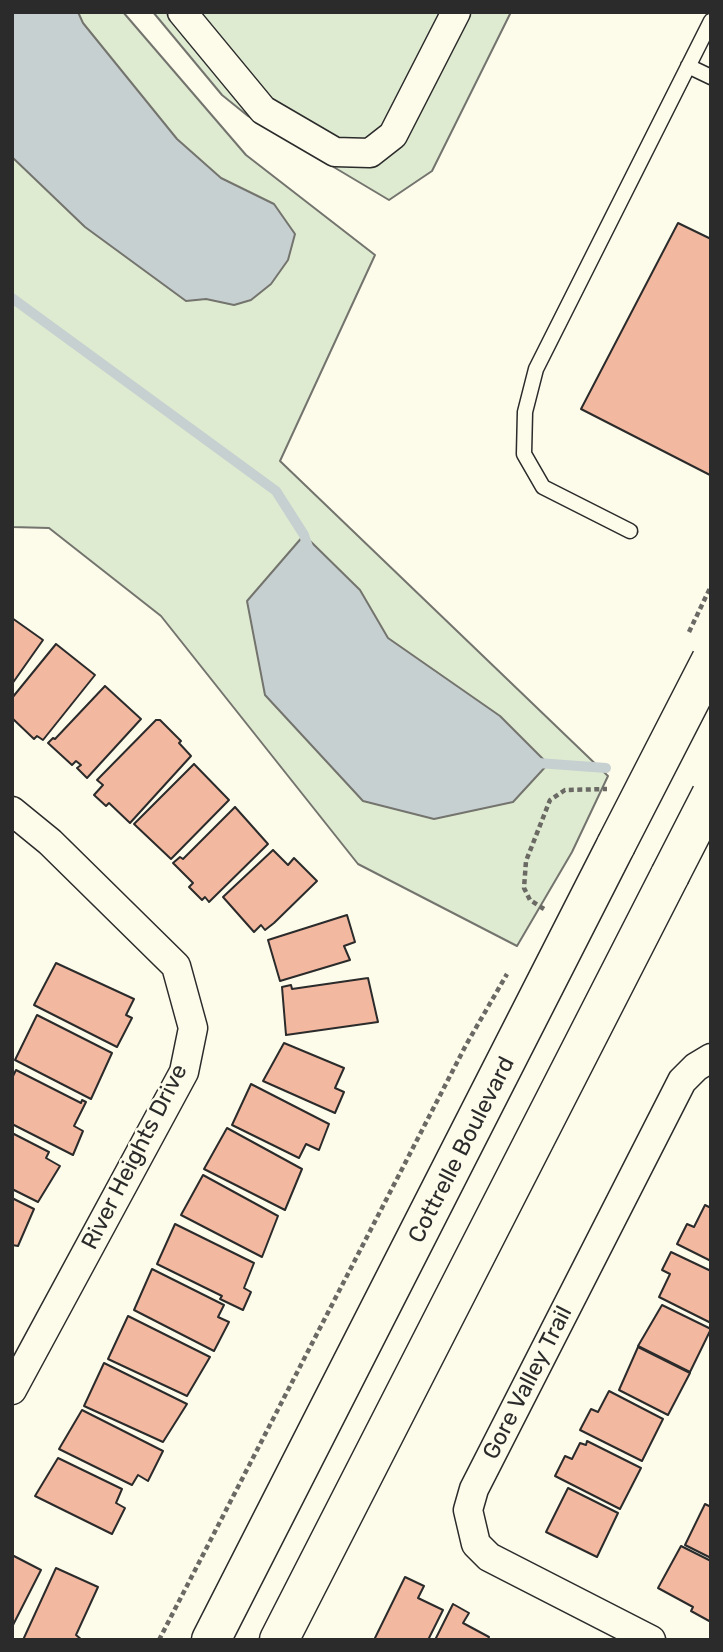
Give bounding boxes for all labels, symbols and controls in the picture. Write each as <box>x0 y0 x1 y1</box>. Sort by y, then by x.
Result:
street label: Cottrelle Boulevard <box>403 1052 521 1248</box>
street label: River Heights Drive <box>76 1060 194 1254</box>
street label: Gore Valley Trail <box>478 1302 578 1464</box>

